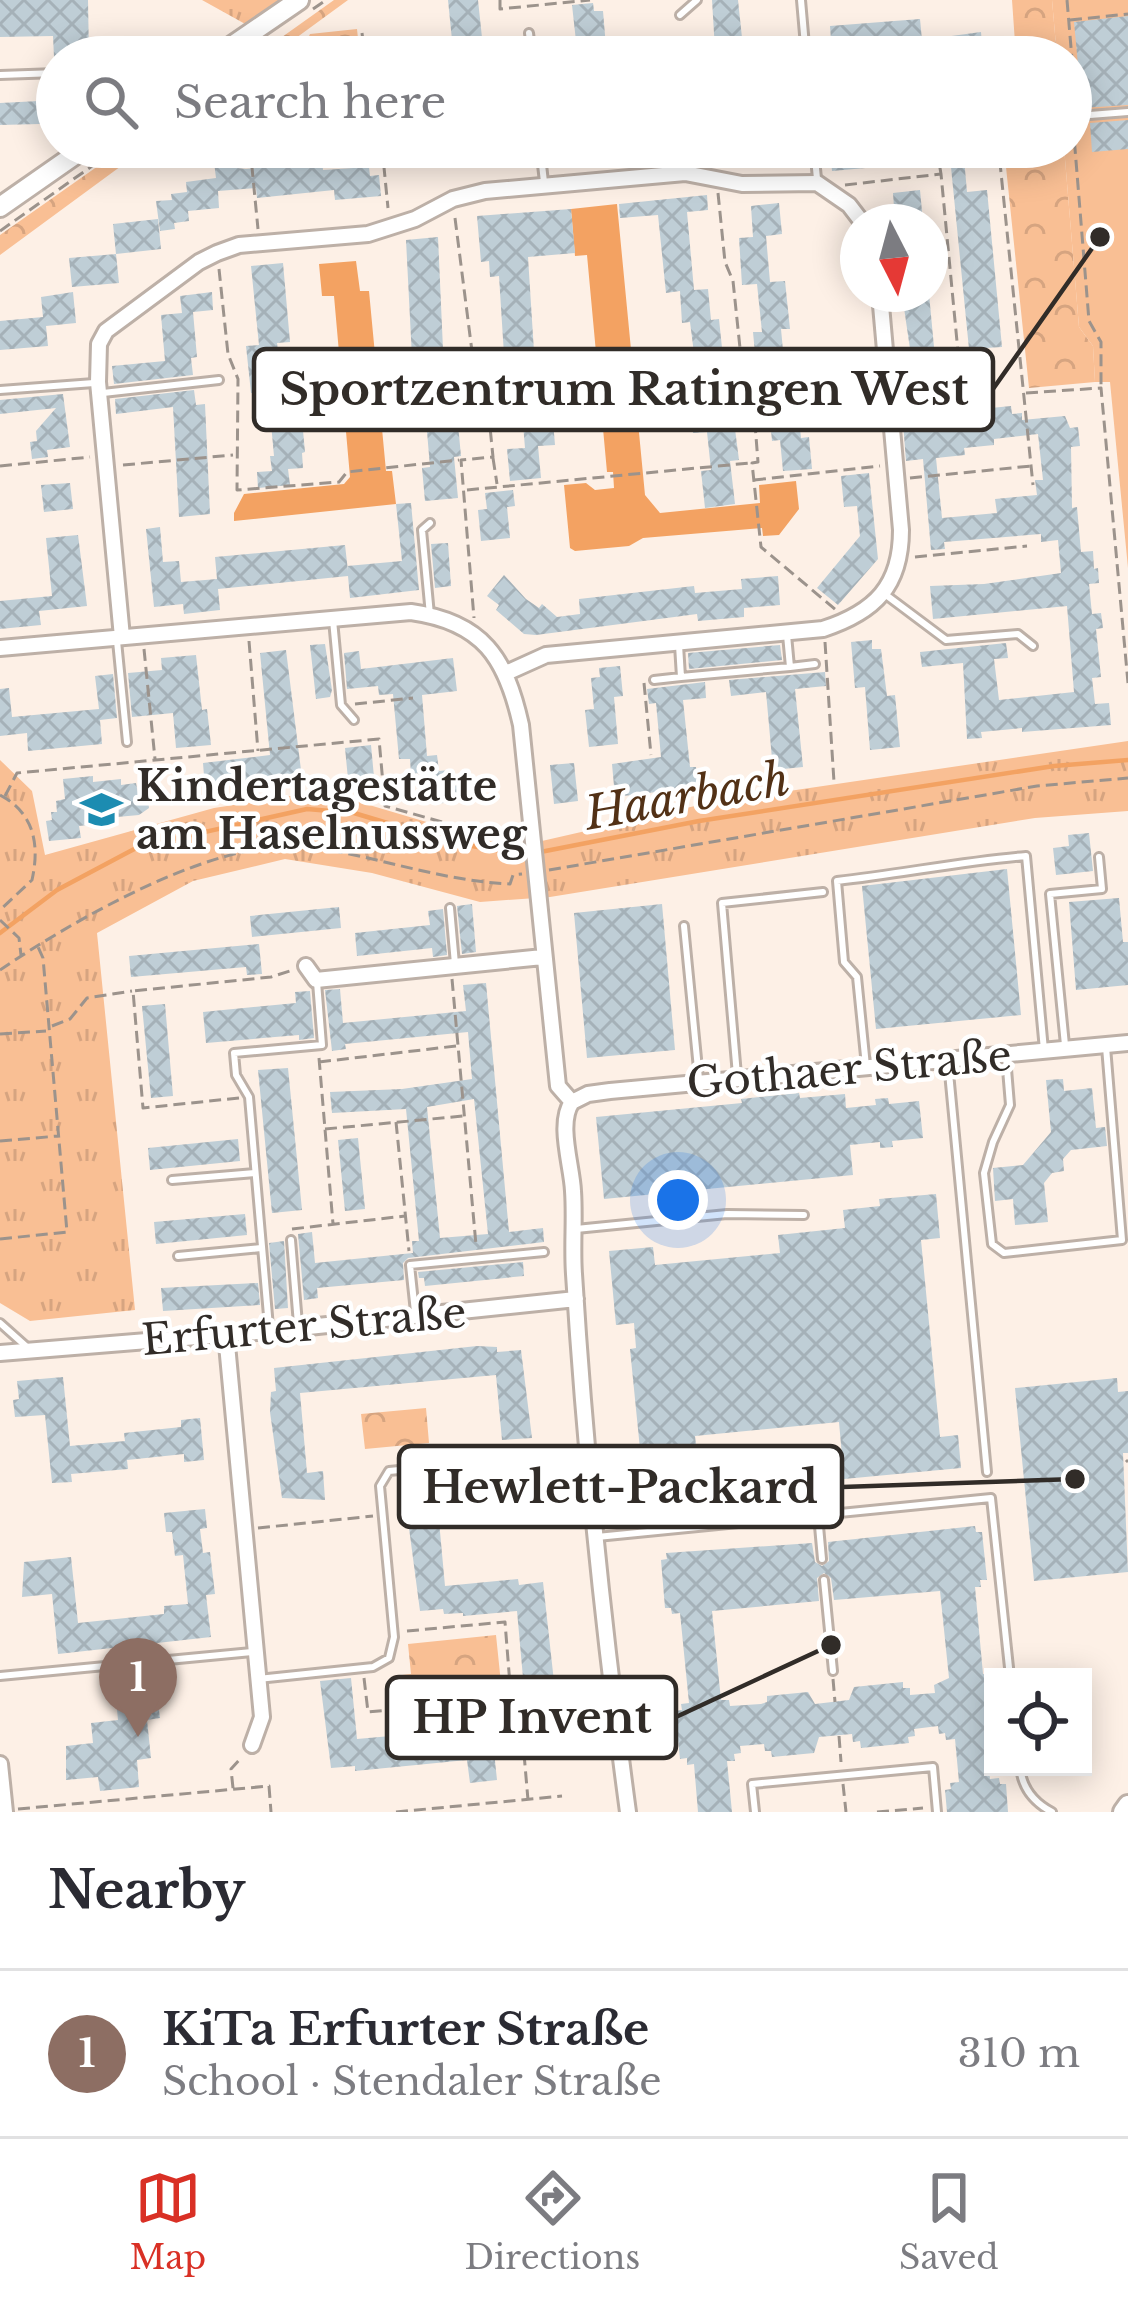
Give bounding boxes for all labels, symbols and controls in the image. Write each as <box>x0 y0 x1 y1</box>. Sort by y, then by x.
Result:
search box <box>36 36 1092 168</box>
icon: search <box>78 69 144 135</box>
text: Search here <box>174 74 446 130</box>
north arrow <box>840 204 948 312</box>
callout: Sportzentrum Ratingen West <box>254 349 993 430</box>
text: Sportzentrum Ratingen West <box>279 361 969 417</box>
water label: Haarbach <box>579 750 794 842</box>
place label: Kindertagestätte am Haselnussweg <box>136 760 528 860</box>
school or university icon: Kindertagestätte am Haselnussweg <box>79 787 125 833</box>
street label: Gothaer Straße <box>684 1029 1014 1109</box>
your location <box>648 1170 708 1230</box>
street label: Erfurter Straße <box>139 1286 469 1366</box>
callout: Hewlett-Packard <box>399 1446 842 1527</box>
text: Hewlett-Packard <box>422 1459 818 1515</box>
pin: 1 <box>99 1638 177 1737</box>
map controls <box>984 1668 1092 1776</box>
button: locate <box>984 1668 1092 1776</box>
callout: HP Invent <box>387 1677 676 1758</box>
text: HP Invent <box>412 1689 652 1745</box>
text: Nearby <box>48 1859 245 1922</box>
text: KiTa Erfurter Straße <box>162 2001 649 2057</box>
text: 1 <box>78 2029 96 2078</box>
text: 310 m <box>958 2029 1080 2078</box>
text: School · Stendaler Straße <box>162 2057 662 2106</box>
tab: Map <box>129 2165 206 2278</box>
tab: Directions <box>465 2165 640 2278</box>
tab: Saved <box>899 2165 999 2278</box>

